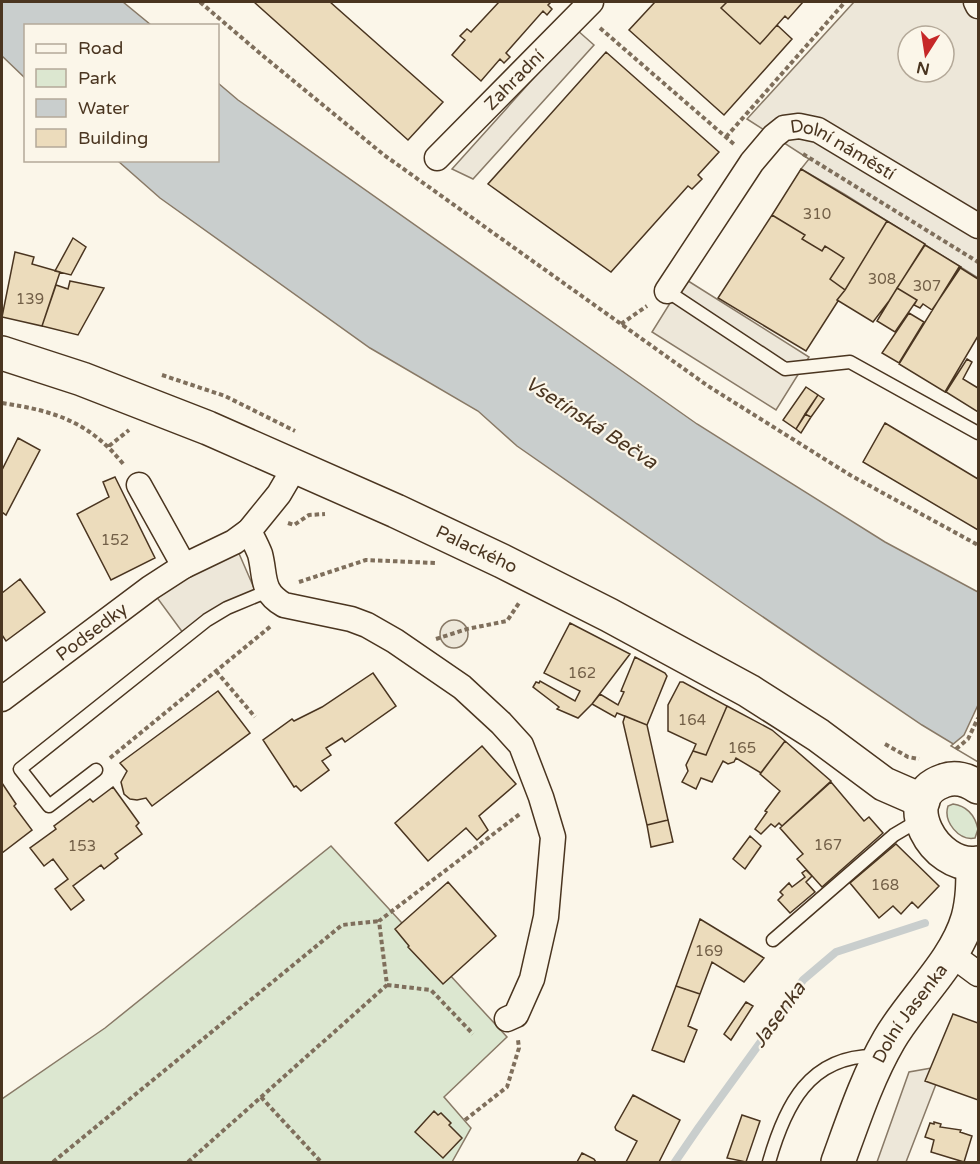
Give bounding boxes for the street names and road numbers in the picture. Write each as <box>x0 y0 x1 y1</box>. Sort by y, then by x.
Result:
street label: Zahradní <box>480 44 549 115</box>
street label: Dolní náměstí <box>789 115 900 185</box>
street label: Palackého <box>432 520 521 578</box>
street label: Podsedky <box>51 598 132 666</box>
street label: Dolní Jasenka <box>868 959 952 1067</box>

